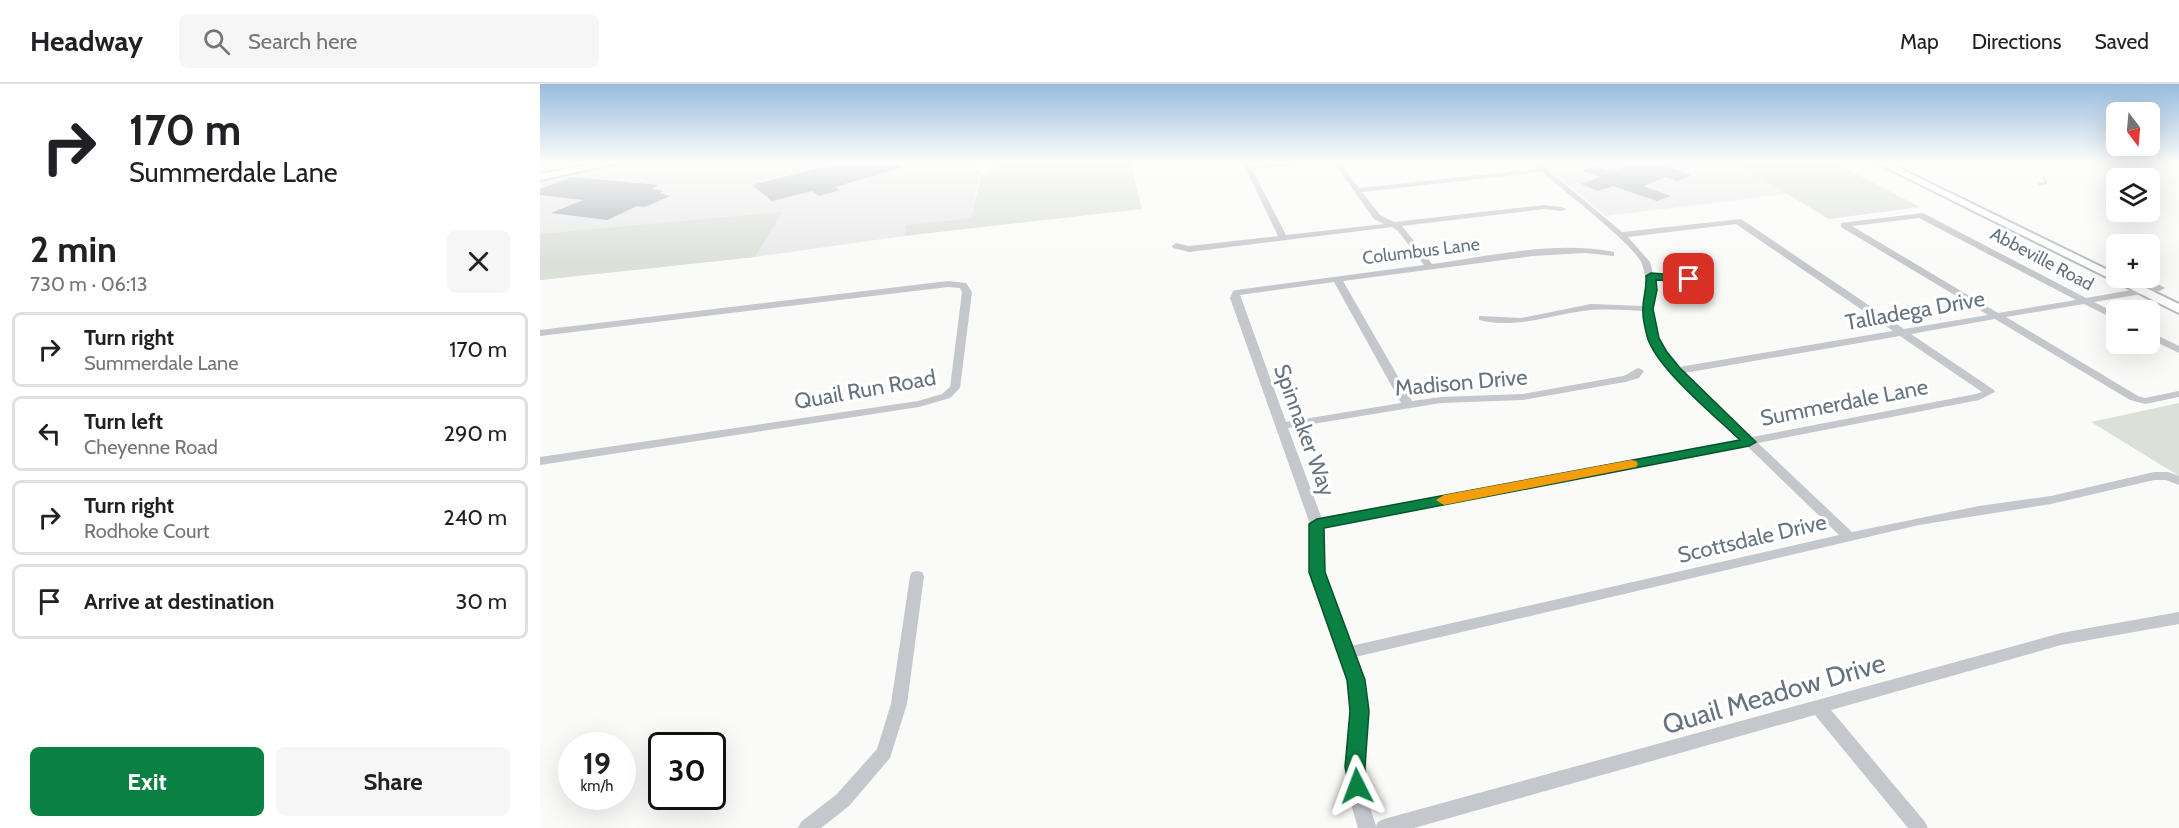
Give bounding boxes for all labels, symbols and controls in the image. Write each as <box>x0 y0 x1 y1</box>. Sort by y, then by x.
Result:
search box <box>179 14 599 68</box>
text: Headway <box>30 24 143 58</box>
icon: search <box>200 25 233 58</box>
text: Search here <box>248 28 357 55</box>
text: Map <box>1900 29 1939 54</box>
text: Directions <box>1972 29 2061 54</box>
text: Saved <box>2094 29 2149 54</box>
north arrow <box>2106 102 2160 156</box>
map controls <box>2106 102 2160 354</box>
text: 170 m <box>129 104 241 156</box>
icon: right <box>30 108 108 186</box>
text: Summerdale Lane <box>129 156 338 189</box>
button: layers <box>2106 168 2160 222</box>
street label: Abbeville Road <box>1987 223 2097 295</box>
text: 2 min <box>30 227 117 271</box>
button: close <box>447 230 510 293</box>
street label: Columbus Lane <box>1361 233 1481 269</box>
button: + <box>2106 234 2160 288</box>
pin <box>1663 253 1714 304</box>
icon: arrive <box>1672 262 1705 295</box>
text: 730 m · 06:13 <box>30 272 147 296</box>
street label: Talladega Drive <box>1843 285 1987 336</box>
button: − <box>2106 300 2160 354</box>
text: Turn right <box>84 324 174 351</box>
icon: right <box>33 333 66 366</box>
text: 170 m <box>449 336 507 363</box>
text: Summerdale Lane <box>84 351 239 375</box>
street label: Spinnaker Way <box>1268 360 1341 500</box>
street label: Madison Drive <box>1394 363 1528 402</box>
street label: Quail Run Road <box>792 364 938 415</box>
street label: Summerdale Lane <box>1758 373 1930 432</box>
text: Turn left <box>84 408 163 435</box>
icon: left <box>33 417 66 450</box>
text: 290 m <box>443 420 507 447</box>
text: Cheyenne Road <box>84 435 218 459</box>
text: Turn right <box>84 492 174 519</box>
icon: right <box>33 501 66 534</box>
text: 240 m <box>443 504 507 531</box>
street label: Scottsdale Drive <box>1675 508 1829 569</box>
text: Rodhoke Court <box>84 519 209 543</box>
icon: arrive <box>33 585 66 618</box>
text: Arrive at destination <box>84 588 274 615</box>
text: 30 m <box>455 588 507 615</box>
street label: Quail Meadow Drive <box>1659 646 1889 741</box>
speed limit sign: 30 <box>648 732 726 810</box>
text: 19 <box>583 745 611 782</box>
button: Exit <box>30 747 264 816</box>
button: Share <box>276 747 510 816</box>
position arrow <box>1325 754 1389 818</box>
text: km/h <box>581 777 613 795</box>

